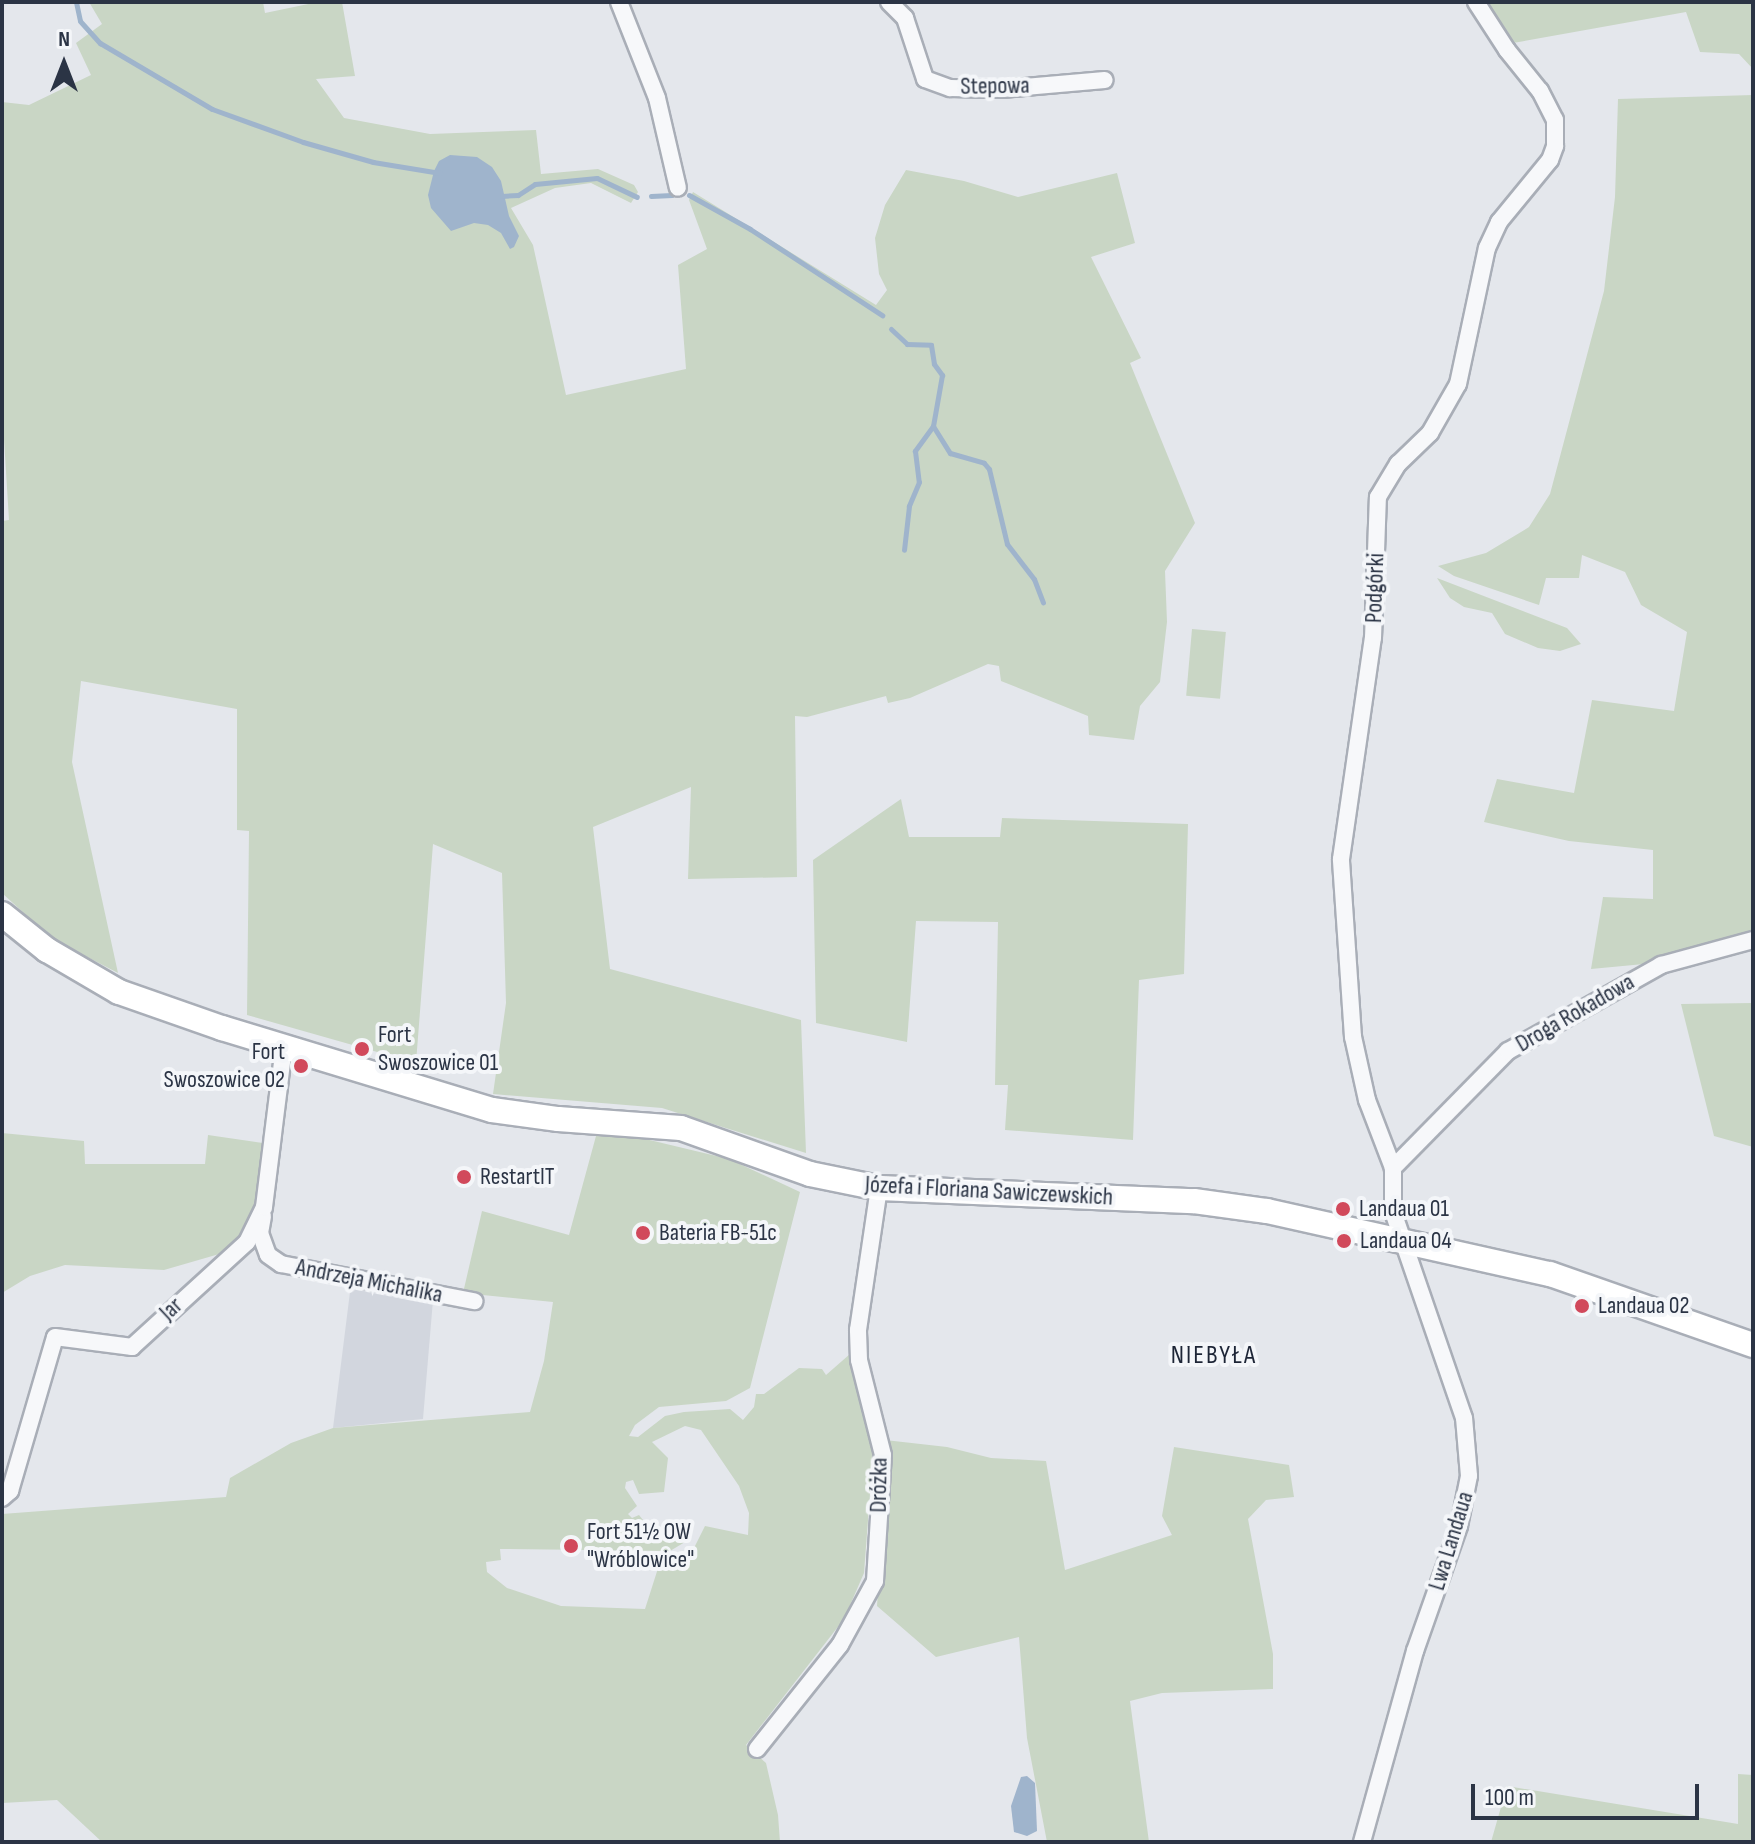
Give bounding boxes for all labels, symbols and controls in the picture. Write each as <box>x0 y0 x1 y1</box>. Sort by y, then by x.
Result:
north arrow <box>24 24 104 104</box>
text: N <box>58 26 70 53</box>
street label: Stepowa <box>960 71 1030 101</box>
street label: Podgórki <box>1359 552 1391 624</box>
street label: Droga Rokadowa <box>1511 968 1639 1058</box>
place label: Fort Swoszowice 01 <box>378 1021 498 1077</box>
place label: Fort Swoszowice 02 <box>163 1038 285 1094</box>
marker: Fort Swoszowice 01 <box>353 1040 371 1058</box>
marker: Fort Swoszowice 02 <box>292 1057 310 1075</box>
place label: RestartIT <box>480 1163 555 1191</box>
marker: RestartIT <box>455 1168 473 1186</box>
street label: Józefa i Floriana Sawiczewskich <box>864 1170 1114 1212</box>
place label: Landaua 01 <box>1359 1195 1449 1223</box>
marker: Landaua 01 <box>1334 1200 1352 1218</box>
place label: Bateria FB-51c <box>659 1219 777 1247</box>
marker: Bateria FB-51c <box>634 1224 652 1242</box>
place label: Landaua 04 <box>1360 1227 1451 1255</box>
marker: Landaua 04 <box>1335 1232 1353 1250</box>
street label: Andrzeja Michalika <box>293 1253 445 1309</box>
street label: Jar <box>153 1291 189 1327</box>
place label: Landaua 02 <box>1598 1292 1689 1320</box>
marker: Landaua 02 <box>1573 1297 1591 1315</box>
district label: NIEBYŁA <box>1171 1340 1257 1372</box>
street label: Dróżka <box>864 1457 894 1513</box>
street label: Lwa Landaua <box>1422 1488 1480 1594</box>
place label: Fort 51½ OW "Wróblowice" <box>587 1518 694 1574</box>
marker: Fort 51½ OW "Wróblowice" <box>562 1537 580 1555</box>
scale bar <box>1475 1768 1703 1818</box>
text: 100 m <box>1485 1783 1534 1812</box>

